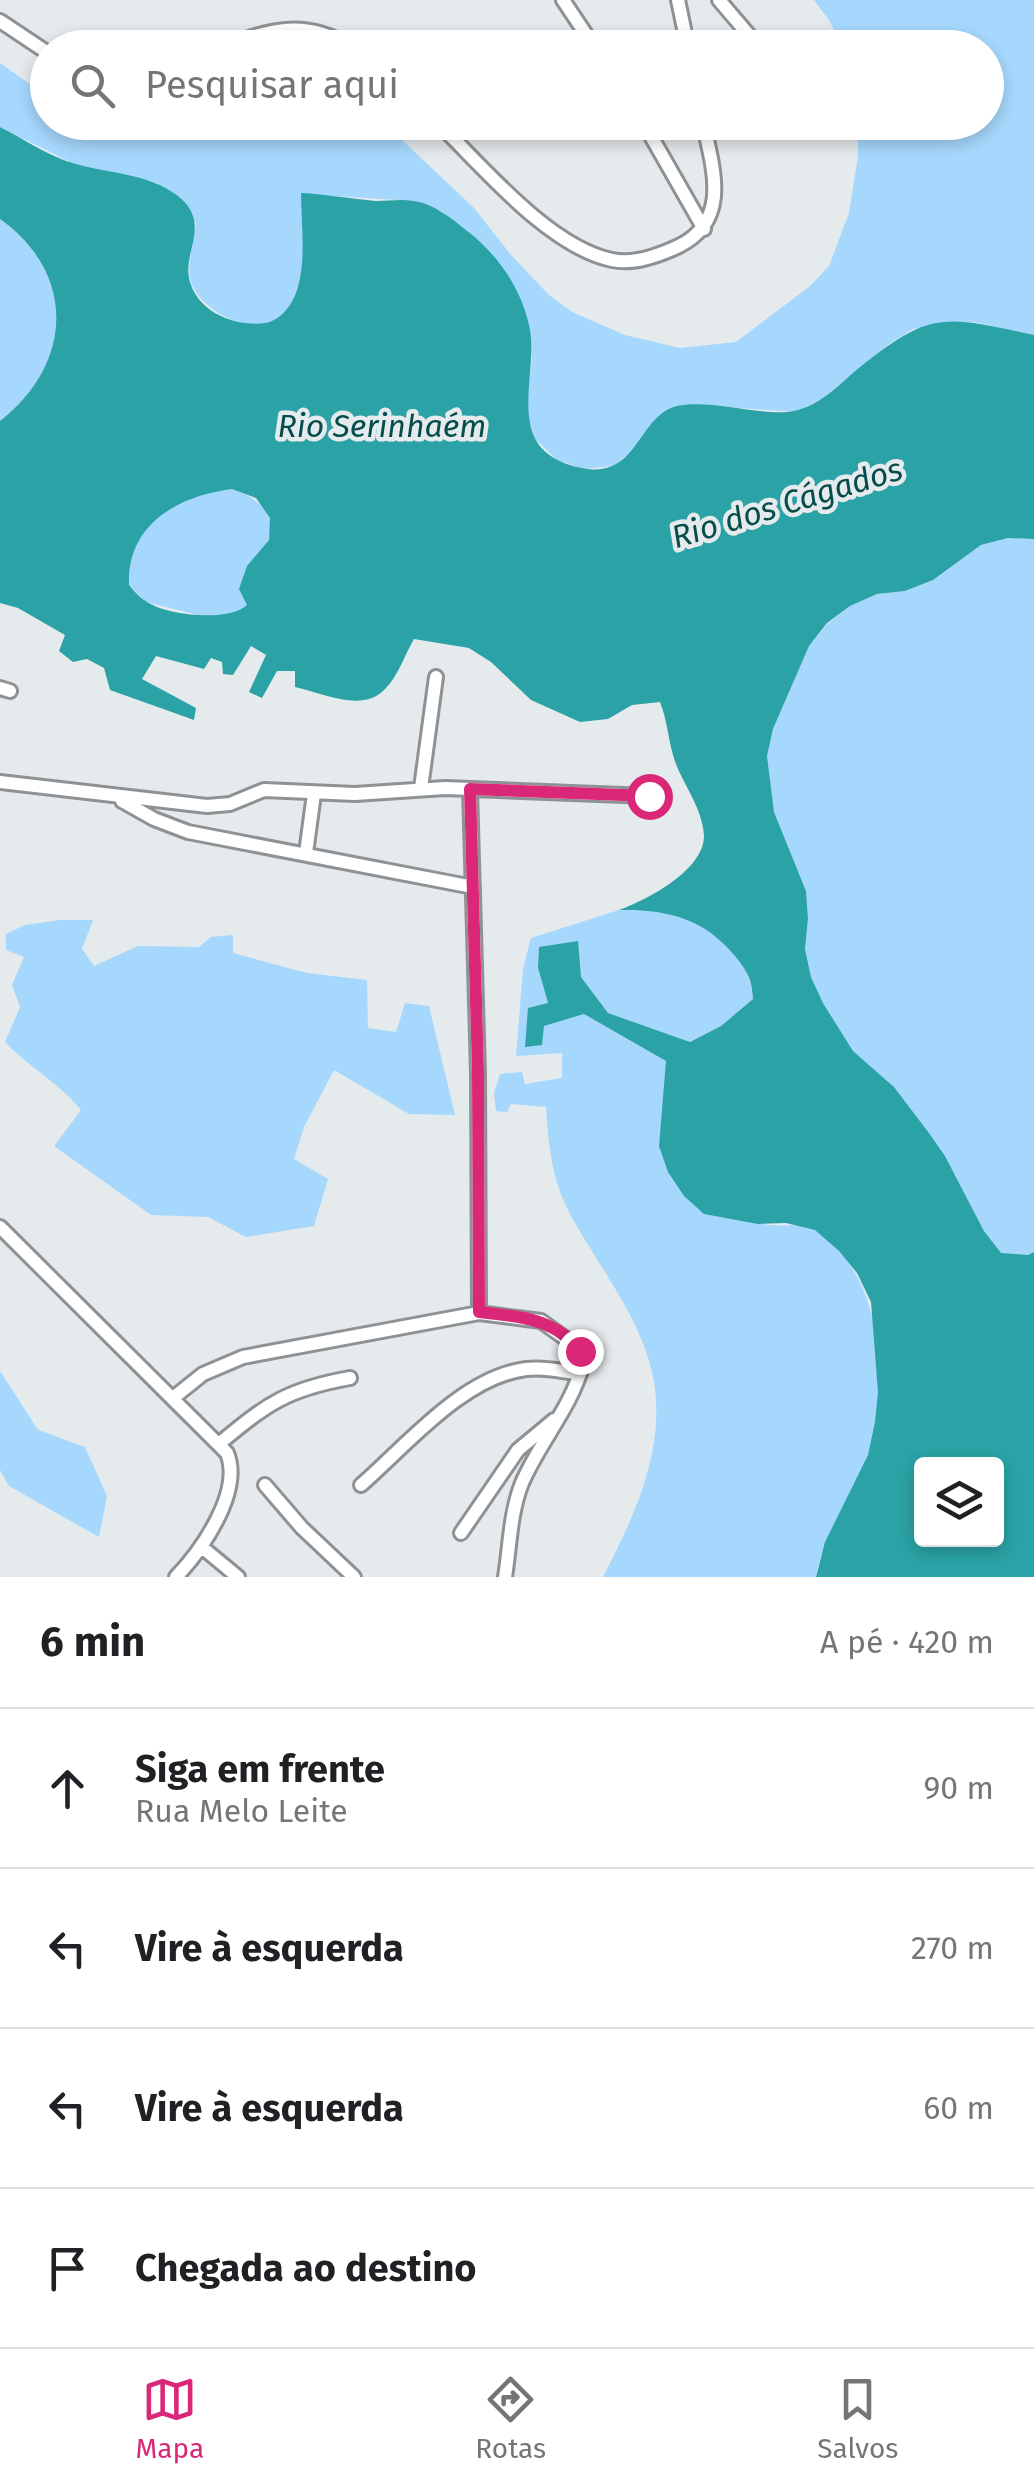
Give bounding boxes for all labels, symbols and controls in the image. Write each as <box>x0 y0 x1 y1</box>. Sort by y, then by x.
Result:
search box <box>30 30 1004 140</box>
icon: search <box>65 58 120 113</box>
text: Pesquisar aqui <box>145 62 399 108</box>
water label: Rio Serinhaém <box>278 407 486 445</box>
water label: Rio dos Cágados <box>667 450 907 556</box>
route start <box>627 774 673 820</box>
route end <box>558 1329 604 1375</box>
map controls <box>914 1457 1004 1547</box>
button: layers <box>914 1457 1004 1547</box>
text: 6 min <box>40 1617 145 1667</box>
text: A pé · 420 m <box>820 1623 994 1661</box>
text: Siga em frente <box>135 1746 385 1792</box>
icon: ahead <box>40 1761 95 1816</box>
text: 90 m <box>923 1769 994 1807</box>
text: Rua Melo Leite <box>135 1792 348 1830</box>
icon: left <box>40 1921 95 1976</box>
text: Vire à esquerda <box>135 1925 404 1971</box>
text: 270 m <box>911 1929 994 1967</box>
icon: left <box>40 2081 95 2136</box>
text: Vire à esquerda <box>135 2085 404 2131</box>
text: 60 m <box>923 2089 994 2127</box>
icon: arrive <box>40 2241 95 2296</box>
text: Chegada ao destino <box>135 2245 477 2291</box>
tab: Mapa <box>136 2372 204 2465</box>
tab: Rotas <box>475 2372 546 2465</box>
tab: Salvos <box>817 2372 898 2465</box>

